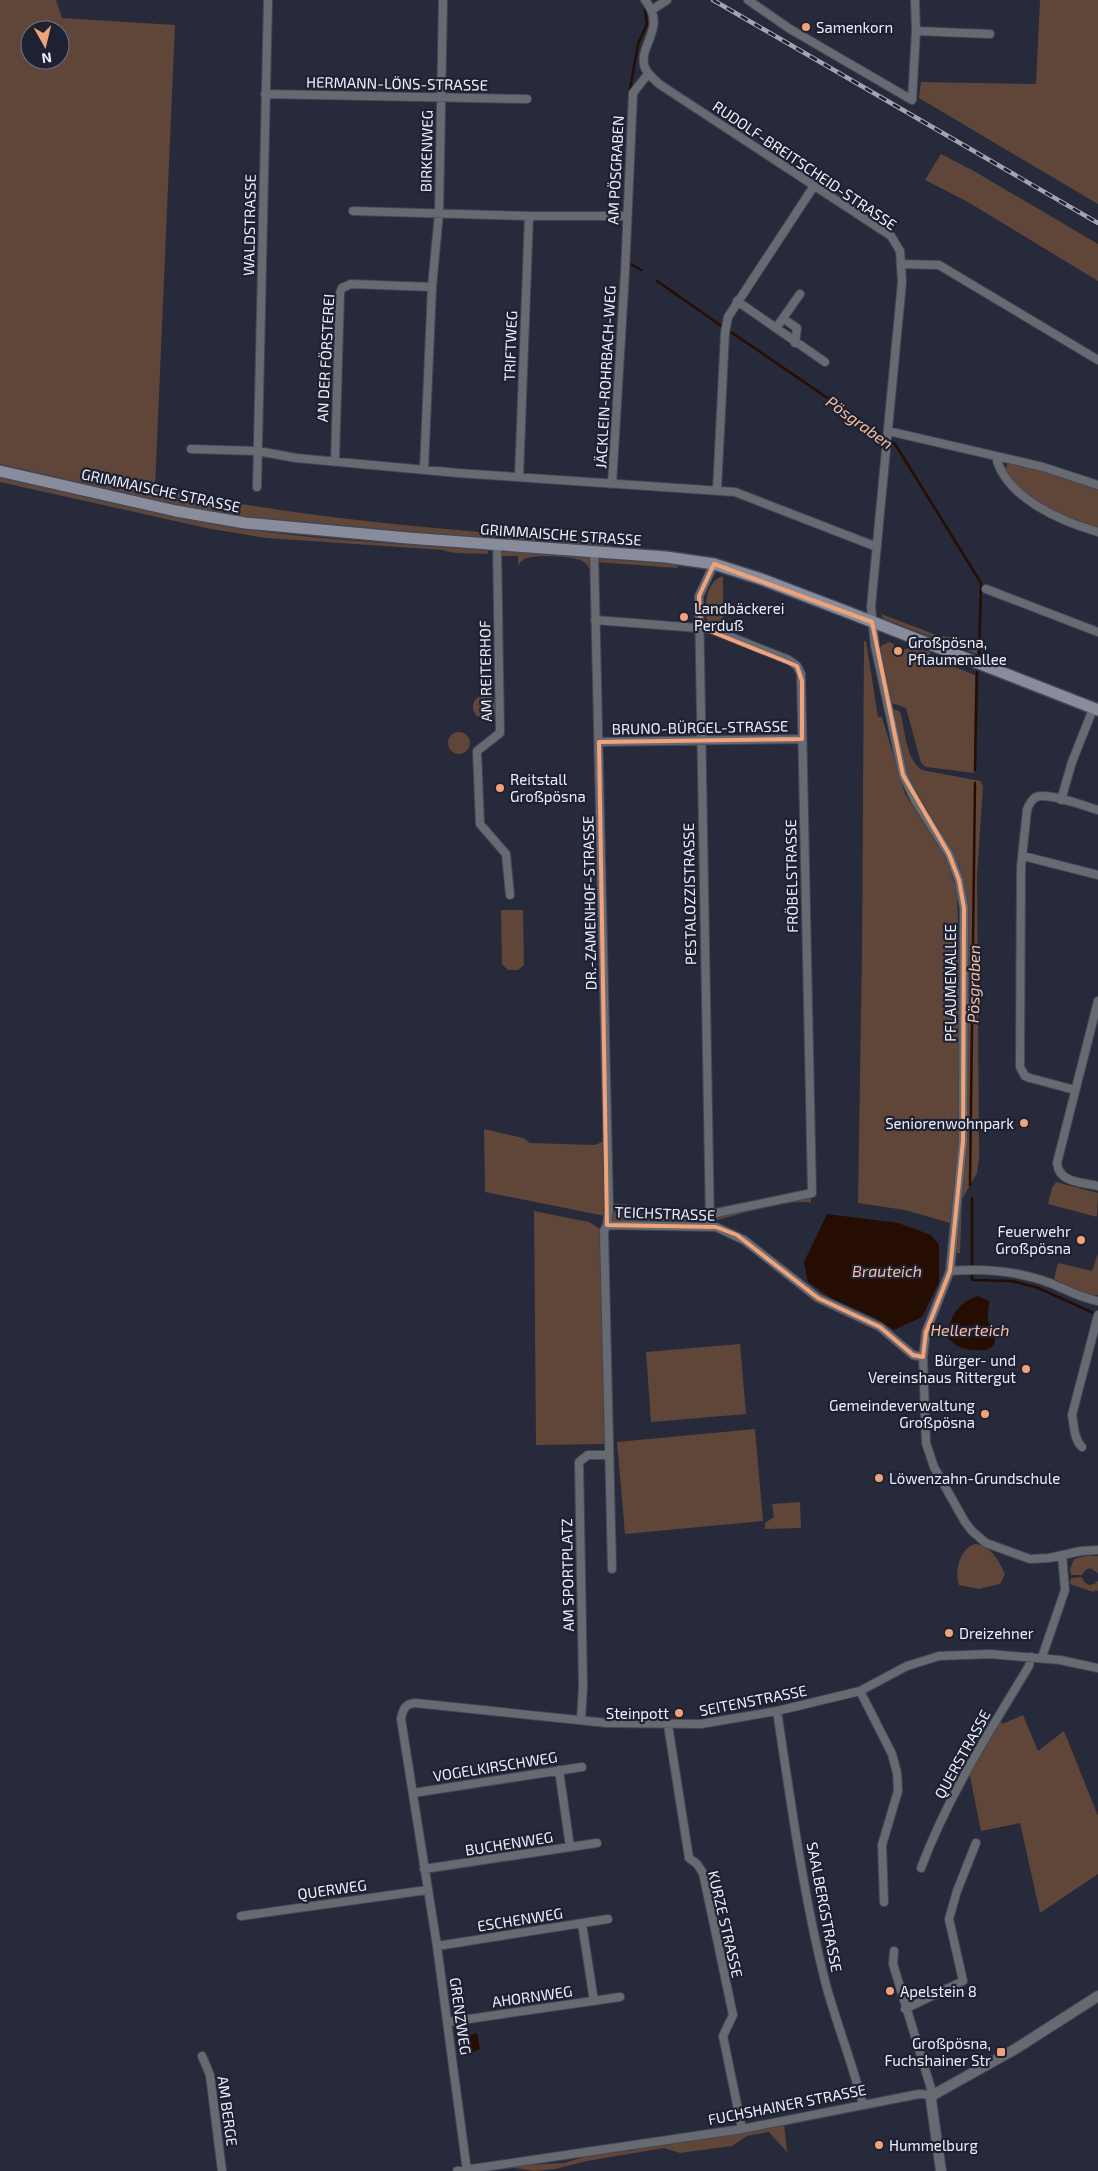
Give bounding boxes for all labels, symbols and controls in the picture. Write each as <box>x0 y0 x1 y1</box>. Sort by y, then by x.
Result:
place label: Samenkorn <box>816 18 893 36</box>
north arrow <box>20 20 70 70</box>
marker: Samenkorn <box>800 21 812 33</box>
text: N <box>41 49 53 67</box>
street label: HERMANN-LÖNS-STRASSE <box>306 72 488 94</box>
street label: RUDOLF-BREITSCHEID-STRASSE <box>710 97 900 233</box>
street label: BIRKENWEG <box>416 110 436 192</box>
street label: AM PÖSGRABEN <box>603 115 627 225</box>
street label: WALDSTRASSE <box>239 174 259 276</box>
street label: JÄCKLEIN-ROHRBACH-WEG <box>591 285 619 469</box>
street label: AN DER FÖRSTEREI <box>313 293 337 423</box>
street label: TRIFTWEG <box>500 310 520 382</box>
water label: Pösgraben <box>823 391 897 453</box>
street label: GRIMMAISCHE STRASSE <box>80 464 242 516</box>
street label: GRIMMAISCHE STRASSE <box>480 519 642 549</box>
place label: Landbäckerei Perduß <box>694 599 784 634</box>
marker: Landbäckerei Perduß <box>678 611 690 623</box>
street label: AM REITERHOF <box>475 620 495 722</box>
place label: Großpösna, Pflaumenallee <box>908 633 1007 668</box>
marker: Großpösna, Pflaumenallee <box>892 645 904 657</box>
street label: BRUNO-BÜRGEL-STRASSE <box>611 716 789 738</box>
place label: Reitstall Großpösna <box>510 770 586 805</box>
marker: Reitstall Großpösna <box>494 782 506 794</box>
street label: DR.-ZAMENHOF-STRASSE <box>578 815 600 991</box>
street label: FRÖBELSTRASSE <box>781 819 801 933</box>
street label: PESTALOZZISTRASSE <box>679 823 699 965</box>
street label: PFLAUMENALLEE <box>941 924 959 1042</box>
water label: Pösgraben <box>963 945 983 1023</box>
place label: Seniorenwohnpark <box>885 1114 1014 1132</box>
marker: Seniorenwohnpark <box>1018 1117 1030 1129</box>
street label: TEICHSTRASSE <box>614 1202 716 1224</box>
place label: Feuerwehr Großpösna <box>995 1222 1071 1257</box>
marker: Feuerwehr Großpösna <box>1075 1234 1087 1246</box>
water label: Brauteich <box>852 1261 922 1280</box>
water label: Hellerteich <box>930 1320 1010 1339</box>
place label: Bürger- und Vereinshaus Rittergut <box>868 1351 1016 1386</box>
marker: Bürger- und Vereinshaus Rittergut <box>1020 1363 1032 1375</box>
place label: Gemeindeverwaltung Großpösna <box>829 1396 976 1431</box>
marker: Gemeindeverwaltung Großpösna <box>979 1408 991 1420</box>
place label: Löwenzahn-Grundschule <box>889 1469 1060 1487</box>
marker: Löwenzahn-Grundschule <box>873 1472 885 1484</box>
street label: AM SPORTPLATZ <box>557 1518 577 1632</box>
place label: Dreizehner <box>959 1624 1034 1642</box>
marker: Dreizehner <box>943 1627 955 1639</box>
street label: SEITENSTRASSE <box>698 1681 808 1719</box>
place label: Steinpott <box>606 1704 669 1722</box>
street label: QUERSTRASSE <box>930 1706 995 1802</box>
marker: Steinpott <box>673 1707 685 1719</box>
street label: VOGELKIRSCHWEG <box>432 1747 558 1785</box>
street label: BUCHENWEG <box>464 1827 554 1859</box>
street label: SAALBERGSTRASSE <box>804 1840 846 1974</box>
street label: KURZE STRASSE <box>705 1869 747 1979</box>
street label: QUERWEG <box>296 1875 368 1904</box>
street label: ESCHENWEG <box>476 1903 564 1935</box>
street label: GRENZWEG <box>447 1976 475 2056</box>
street label: AHORNWEG <box>491 1981 573 2011</box>
place label: Apelstein 8 <box>900 1982 977 2000</box>
marker: Apelstein 8 <box>884 1985 896 1997</box>
place label: Großpösna, Fuchshainer Str <box>884 2034 991 2069</box>
marker: Großpösna, Fuchshainer Str <box>995 2046 1007 2058</box>
street label: AM BERGE <box>214 2075 242 2147</box>
street label: FUCHSHAINER STRASSE <box>706 2080 868 2128</box>
place label: Hummelburg <box>889 2136 978 2154</box>
marker: Hummelburg <box>873 2139 885 2151</box>

